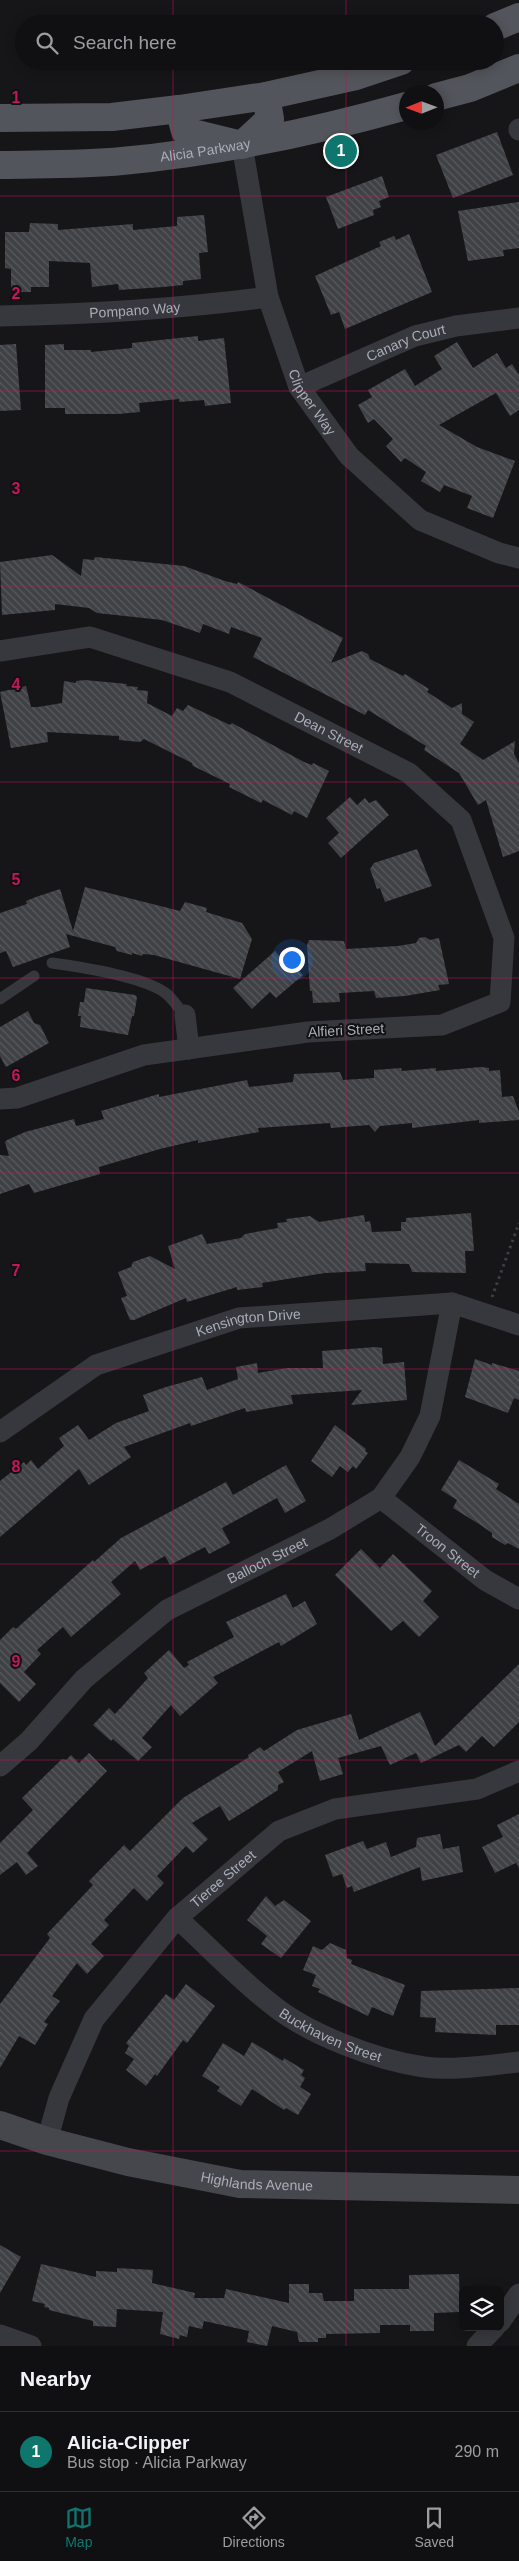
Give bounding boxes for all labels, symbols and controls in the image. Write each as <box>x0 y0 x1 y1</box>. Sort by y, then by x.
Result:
search box <box>15 15 504 70</box>
icon: search <box>33 29 61 57</box>
text: Search here <box>73 32 177 53</box>
north arrow <box>399 85 444 130</box>
text: 1 <box>12 89 21 106</box>
pin: 1 <box>325 132 357 170</box>
street label: Alicia Parkway <box>159 135 252 165</box>
text: 2 <box>12 285 21 302</box>
street label: Pompano Way <box>89 299 181 321</box>
street label: Canary Court <box>364 321 447 364</box>
street label: Clipper Way <box>285 367 339 438</box>
text: 3 <box>12 480 21 497</box>
text: 4 <box>12 676 21 693</box>
street label: Dean Street <box>292 708 366 756</box>
text: 5 <box>12 871 21 888</box>
your location <box>279 947 305 973</box>
street label: Alfieri Street <box>308 1020 385 1040</box>
text: 6 <box>12 1067 21 1084</box>
text: 7 <box>12 1262 21 1279</box>
street label: Kensington Drive <box>194 1306 301 1340</box>
text: 8 <box>12 1458 21 1475</box>
street label: Troon Street <box>412 1520 483 1581</box>
street label: Balloch Street <box>225 1534 310 1587</box>
text: 9 <box>12 1653 21 1670</box>
street label: Tieree Street <box>187 1847 259 1911</box>
street label: Buckhaven Street <box>276 2005 383 2065</box>
street label: Highlands Avenue <box>199 2168 313 2194</box>
map controls <box>459 2286 504 2331</box>
button: layers <box>459 2286 504 2331</box>
text: Nearby <box>20 2367 91 2390</box>
text: Alicia-Clipper <box>67 2432 189 2453</box>
text: 1 <box>32 2443 40 2460</box>
text: 290 m <box>455 2443 499 2460</box>
text: Bus stop · Alicia Parkway <box>67 2454 247 2471</box>
tab: Map <box>65 2504 93 2550</box>
tab: Directions <box>223 2504 285 2550</box>
tab: Saved <box>414 2504 454 2550</box>

